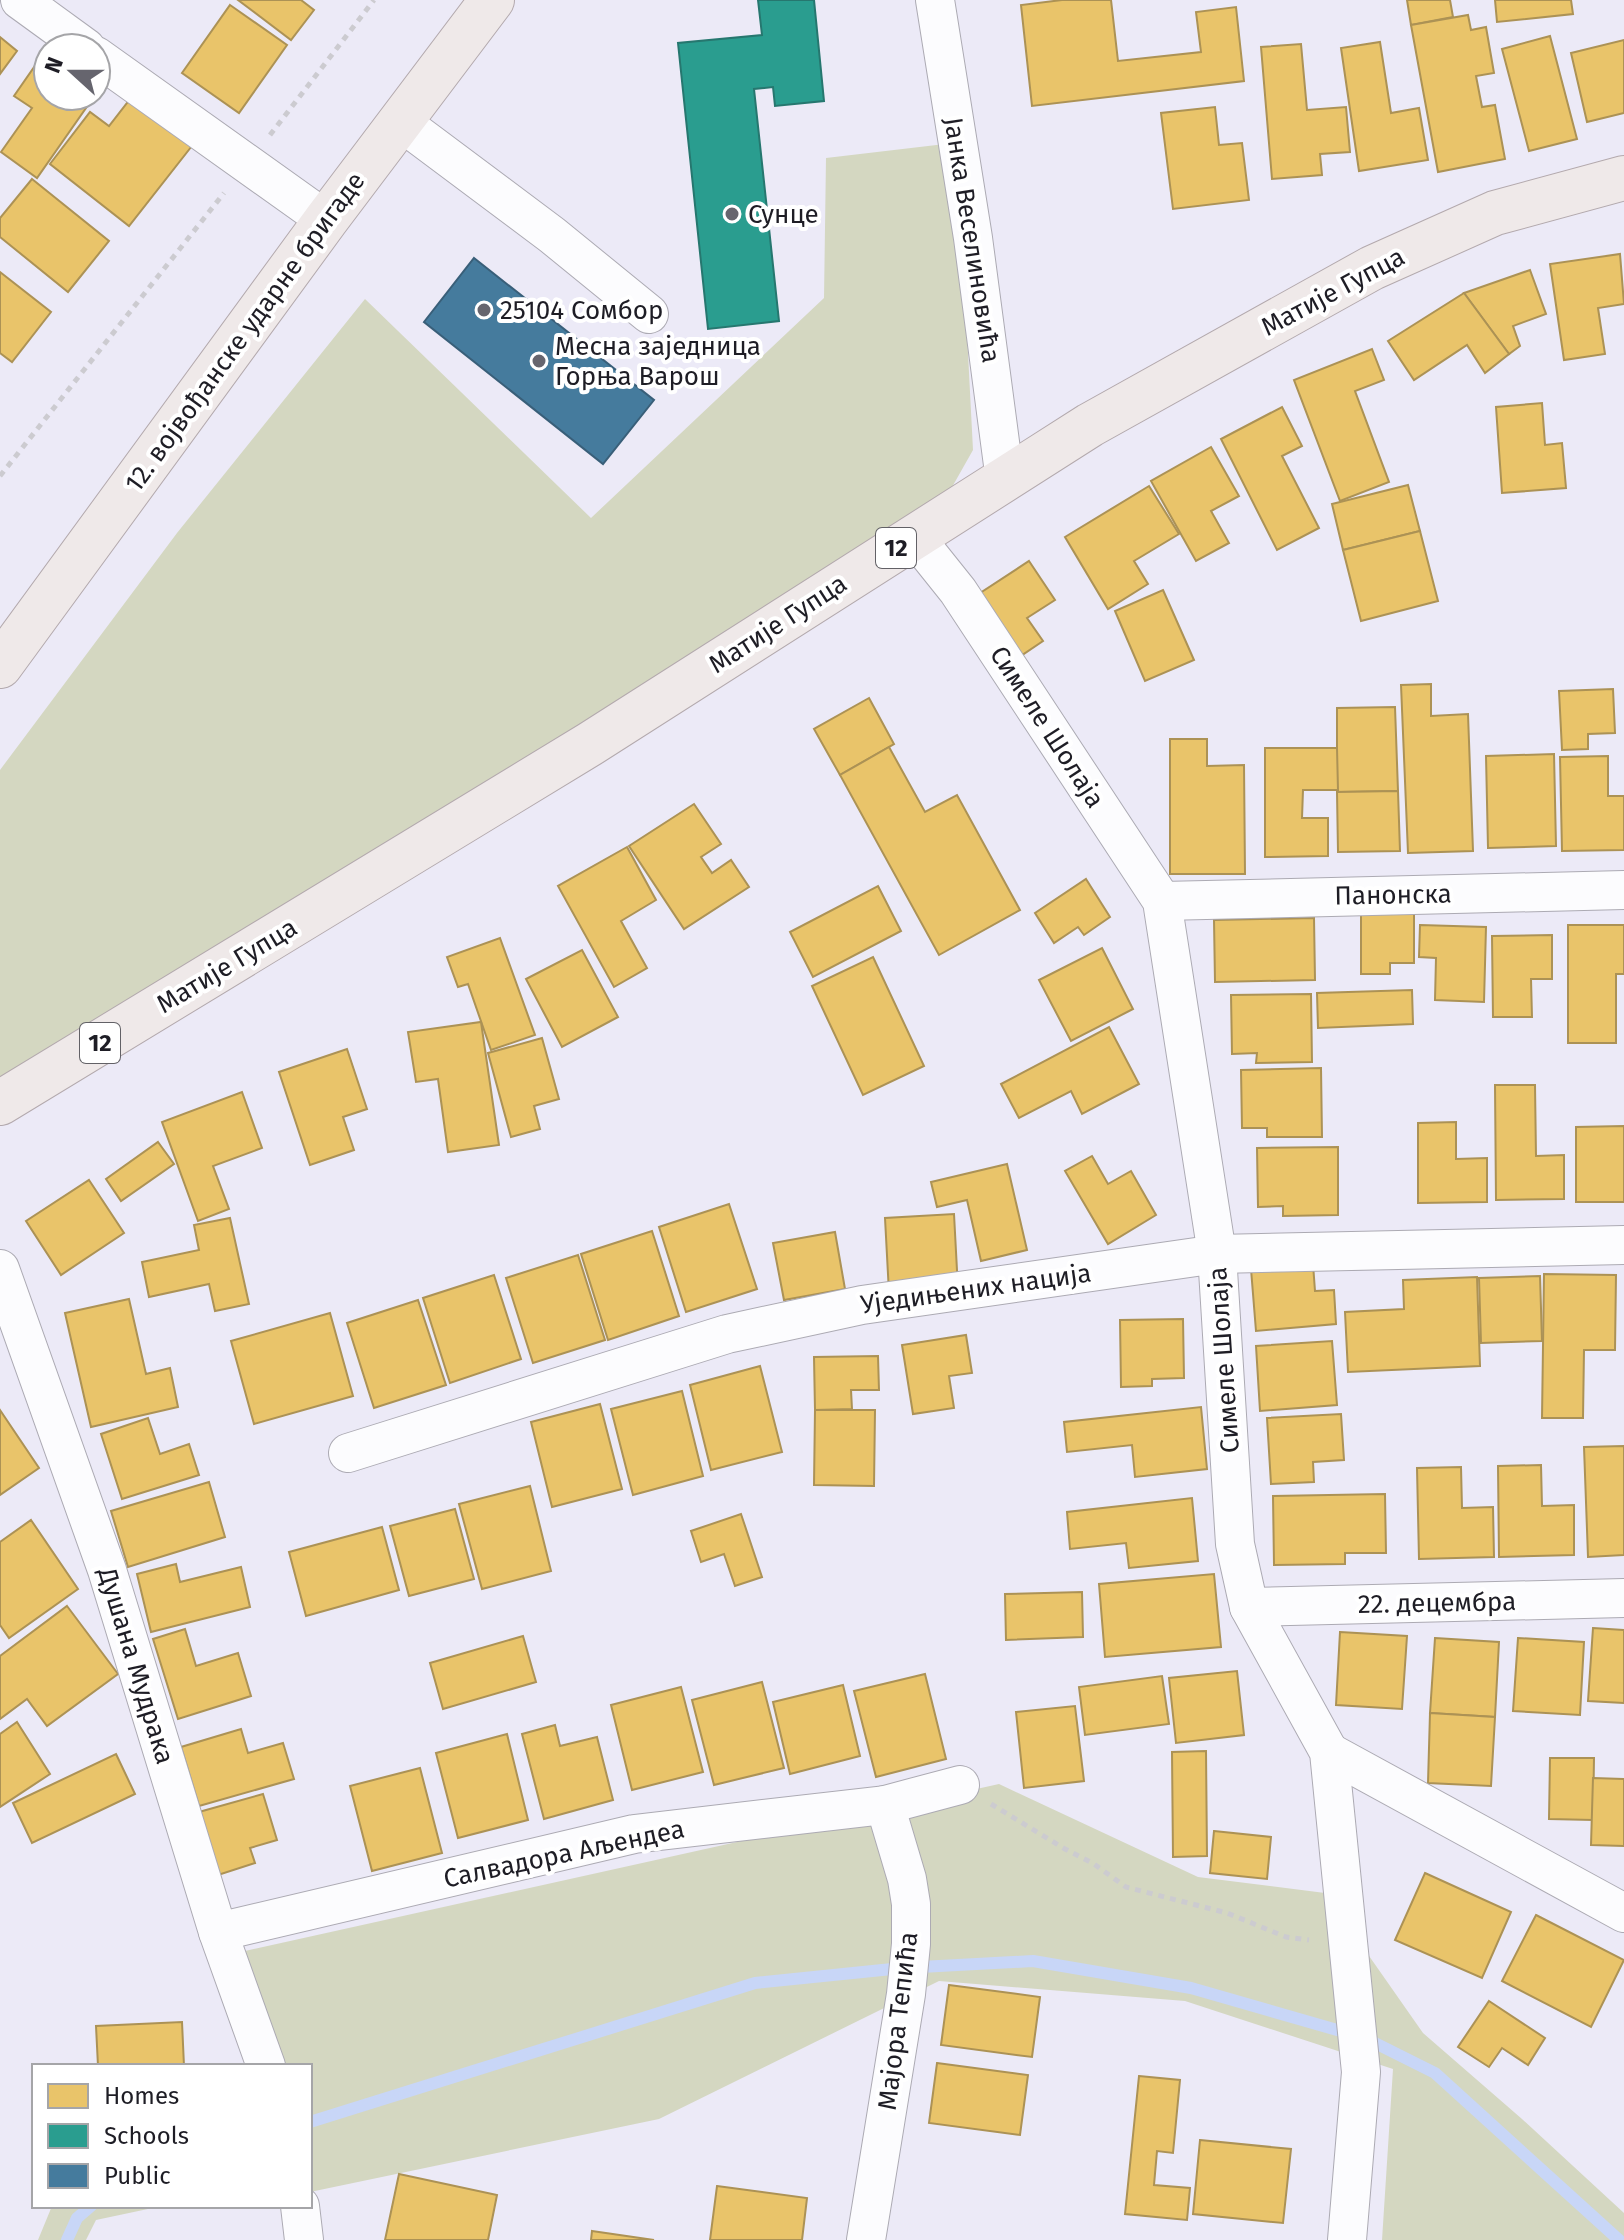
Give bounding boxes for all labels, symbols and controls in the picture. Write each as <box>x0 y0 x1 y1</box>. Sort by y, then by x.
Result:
north arrow <box>32 32 112 112</box>
text: N <box>39 53 69 77</box>
street label: Јанка Веселиновића <box>937 115 1007 365</box>
street label: 12. војвођанске ударне бригаде <box>119 166 371 498</box>
place label: Сунце <box>748 199 819 230</box>
marker: Сунце <box>723 205 741 223</box>
street label: Матије Гупца <box>1256 241 1410 343</box>
place label: 25104 Сомбор <box>500 295 663 326</box>
marker: 25104 Сомбор <box>475 301 493 319</box>
place label: Месна заједница Горња Варош <box>555 331 761 392</box>
marker: Месна заједница Горња Варош <box>530 352 548 370</box>
road number: 12 <box>876 528 916 568</box>
street label: Матије Гупца <box>703 568 853 680</box>
street label: Симеле Шолаја <box>983 640 1111 814</box>
street label: Панонска <box>1334 878 1452 912</box>
street label: Матије Гупца <box>151 912 303 1020</box>
road number: 12 <box>80 1023 120 1063</box>
street label: Уједињених нација <box>859 1257 1093 1321</box>
street label: Симеле Шолаја <box>1202 1266 1246 1454</box>
street label: Душана Мудрака <box>91 1563 181 1768</box>
street label: 22. децембра <box>1358 1586 1516 1620</box>
street label: Салвадора Аљендеа <box>441 1813 687 1895</box>
street label: Мајора Тепића <box>872 1930 924 2112</box>
legend <box>32 2064 312 2208</box>
text: Homes <box>104 2082 179 2110</box>
text: Schools <box>104 2122 189 2150</box>
text: Public <box>104 2162 171 2190</box>

